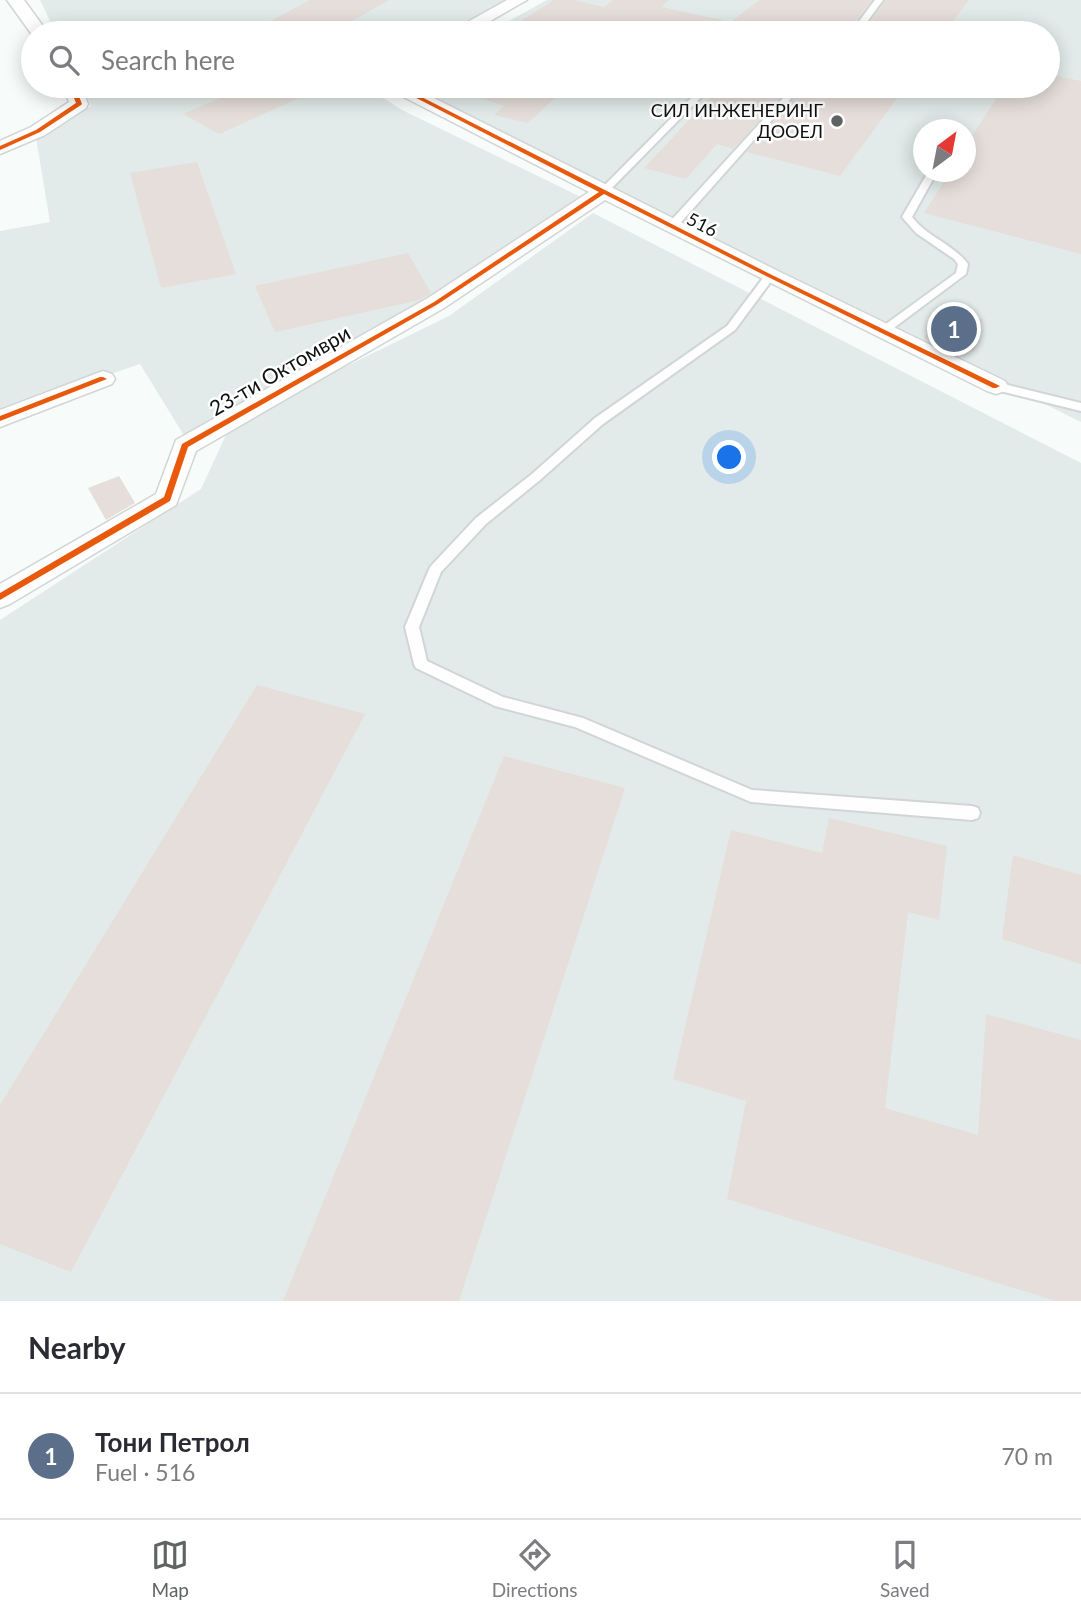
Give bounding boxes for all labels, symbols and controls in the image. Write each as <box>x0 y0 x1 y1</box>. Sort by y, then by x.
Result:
search box <box>21 21 1060 98</box>
icon: search <box>45 41 83 79</box>
text: Search here <box>101 44 235 76</box>
place label: СИЛ ИНЖЕНЕРИНГ ДООЕЛ <box>651 99 823 142</box>
marker: СИЛ ИНЖЕНЕРИНГ ДООЕЛ <box>829 113 845 129</box>
north arrow <box>913 119 976 182</box>
street label: 516 <box>684 207 721 241</box>
pin: 1 <box>931 303 977 355</box>
street label: 23-ти Октомври <box>204 319 354 420</box>
your location <box>712 440 746 474</box>
text: Nearby <box>28 1329 126 1365</box>
text: Тони Петрол <box>95 1426 250 1458</box>
text: 1 <box>44 1442 58 1470</box>
text: 70 m <box>1002 1442 1053 1470</box>
text: Fuel · 516 <box>95 1458 195 1486</box>
tab: Map <box>151 1536 189 1601</box>
tab: Directions <box>492 1536 578 1601</box>
tab: Saved <box>880 1536 930 1601</box>

